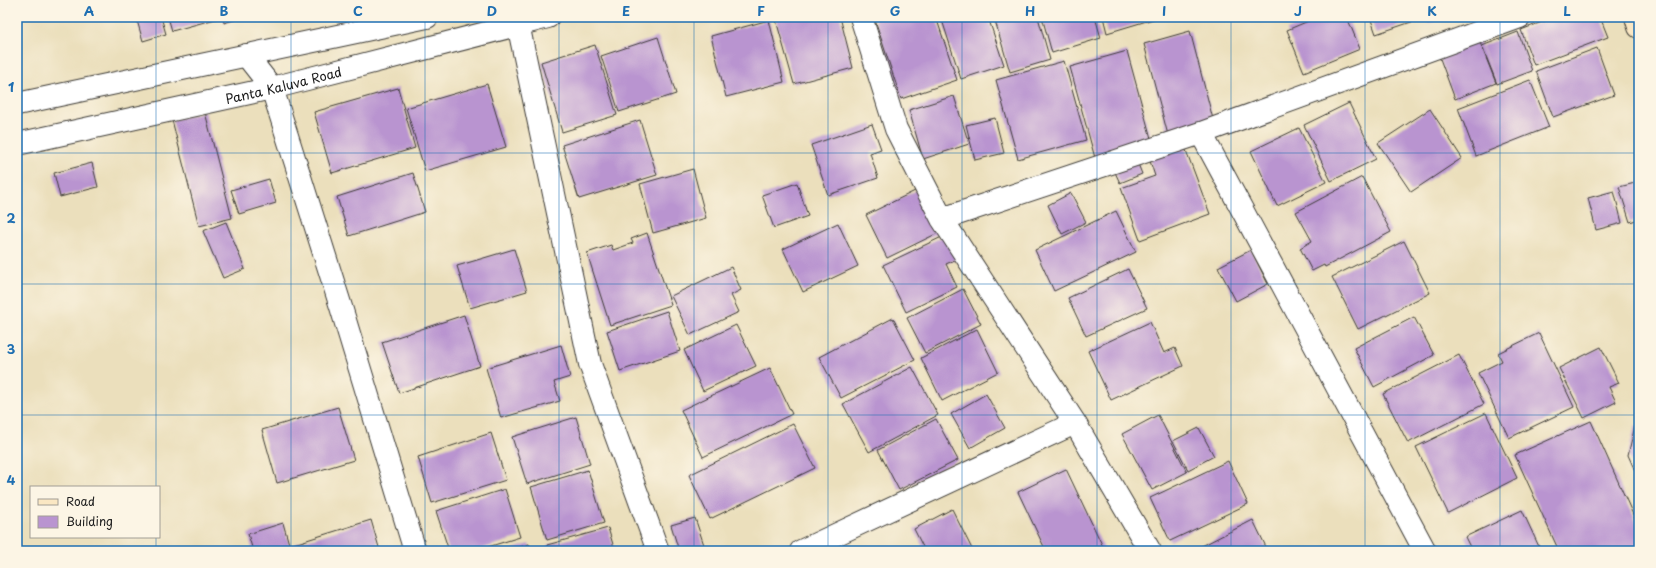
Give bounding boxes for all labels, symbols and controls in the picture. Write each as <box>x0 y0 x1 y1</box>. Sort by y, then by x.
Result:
text: A <box>84 1 94 20</box>
text: B <box>220 1 229 20</box>
text: C <box>353 1 363 20</box>
text: D <box>487 1 497 20</box>
text: E <box>622 1 630 20</box>
text: F <box>757 1 765 20</box>
text: G <box>890 1 900 20</box>
text: H <box>1025 1 1035 20</box>
text: I <box>1162 1 1166 20</box>
text: J <box>1294 1 1302 20</box>
text: K <box>1427 1 1437 20</box>
text: L <box>1563 1 1571 20</box>
street label: Panta Kaluva Road <box>223 61 344 107</box>
text: 1 <box>8 77 14 96</box>
text: 2 <box>6 208 16 227</box>
text: 3 <box>7 339 16 358</box>
text: 4 <box>7 470 16 489</box>
legend <box>30 486 160 538</box>
text: Road <box>66 492 95 510</box>
text: Building <box>66 512 113 530</box>

